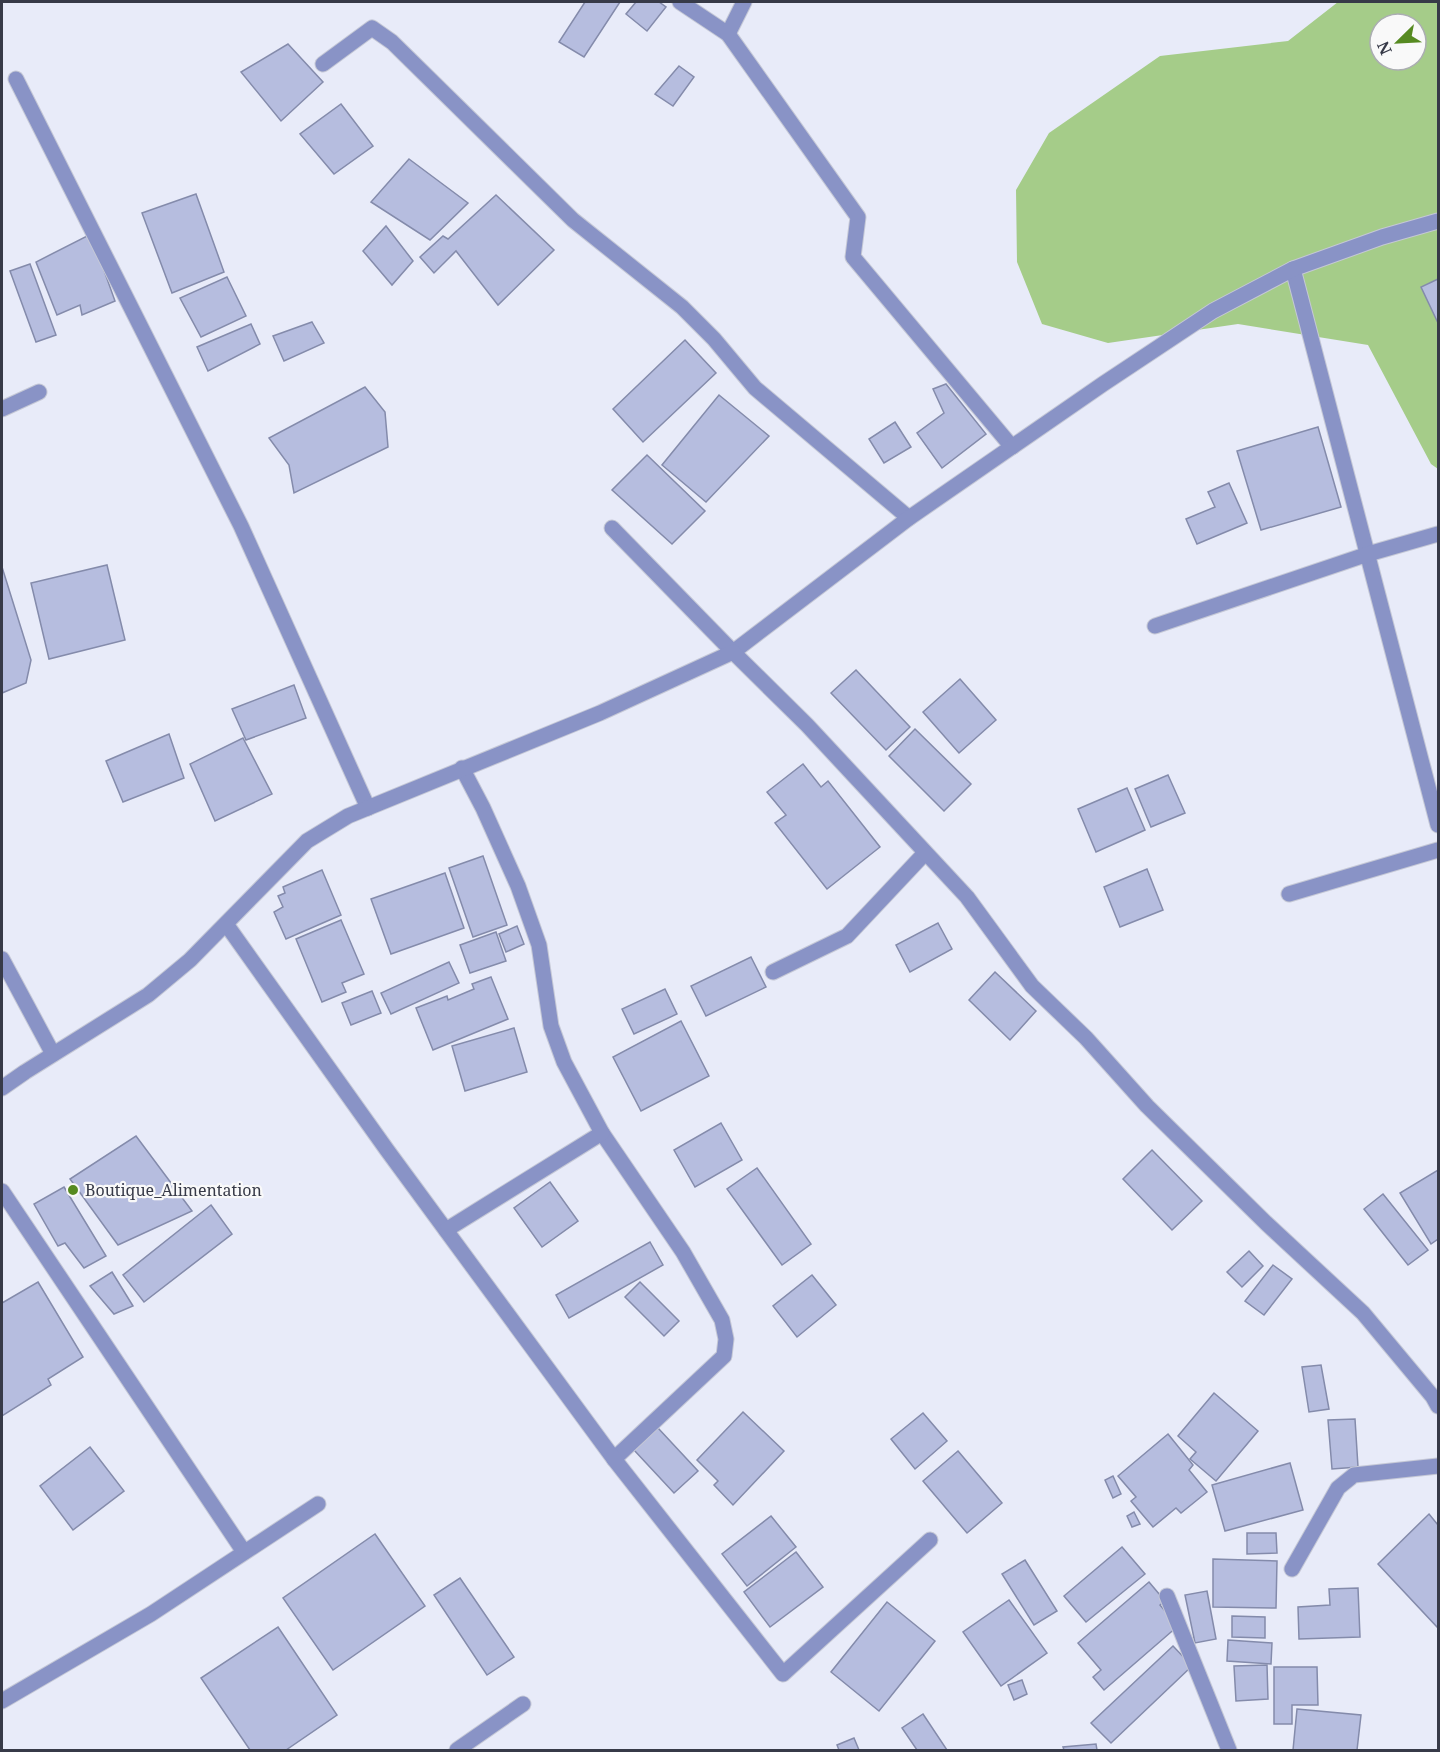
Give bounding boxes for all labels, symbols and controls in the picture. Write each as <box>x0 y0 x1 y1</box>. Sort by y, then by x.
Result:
north arrow <box>1368 12 1428 72</box>
text: N <box>1372 38 1397 58</box>
place label: Boutique_Alimentation <box>85 1179 262 1201</box>
marker: Boutique_Alimentation <box>66 1183 80 1197</box>

